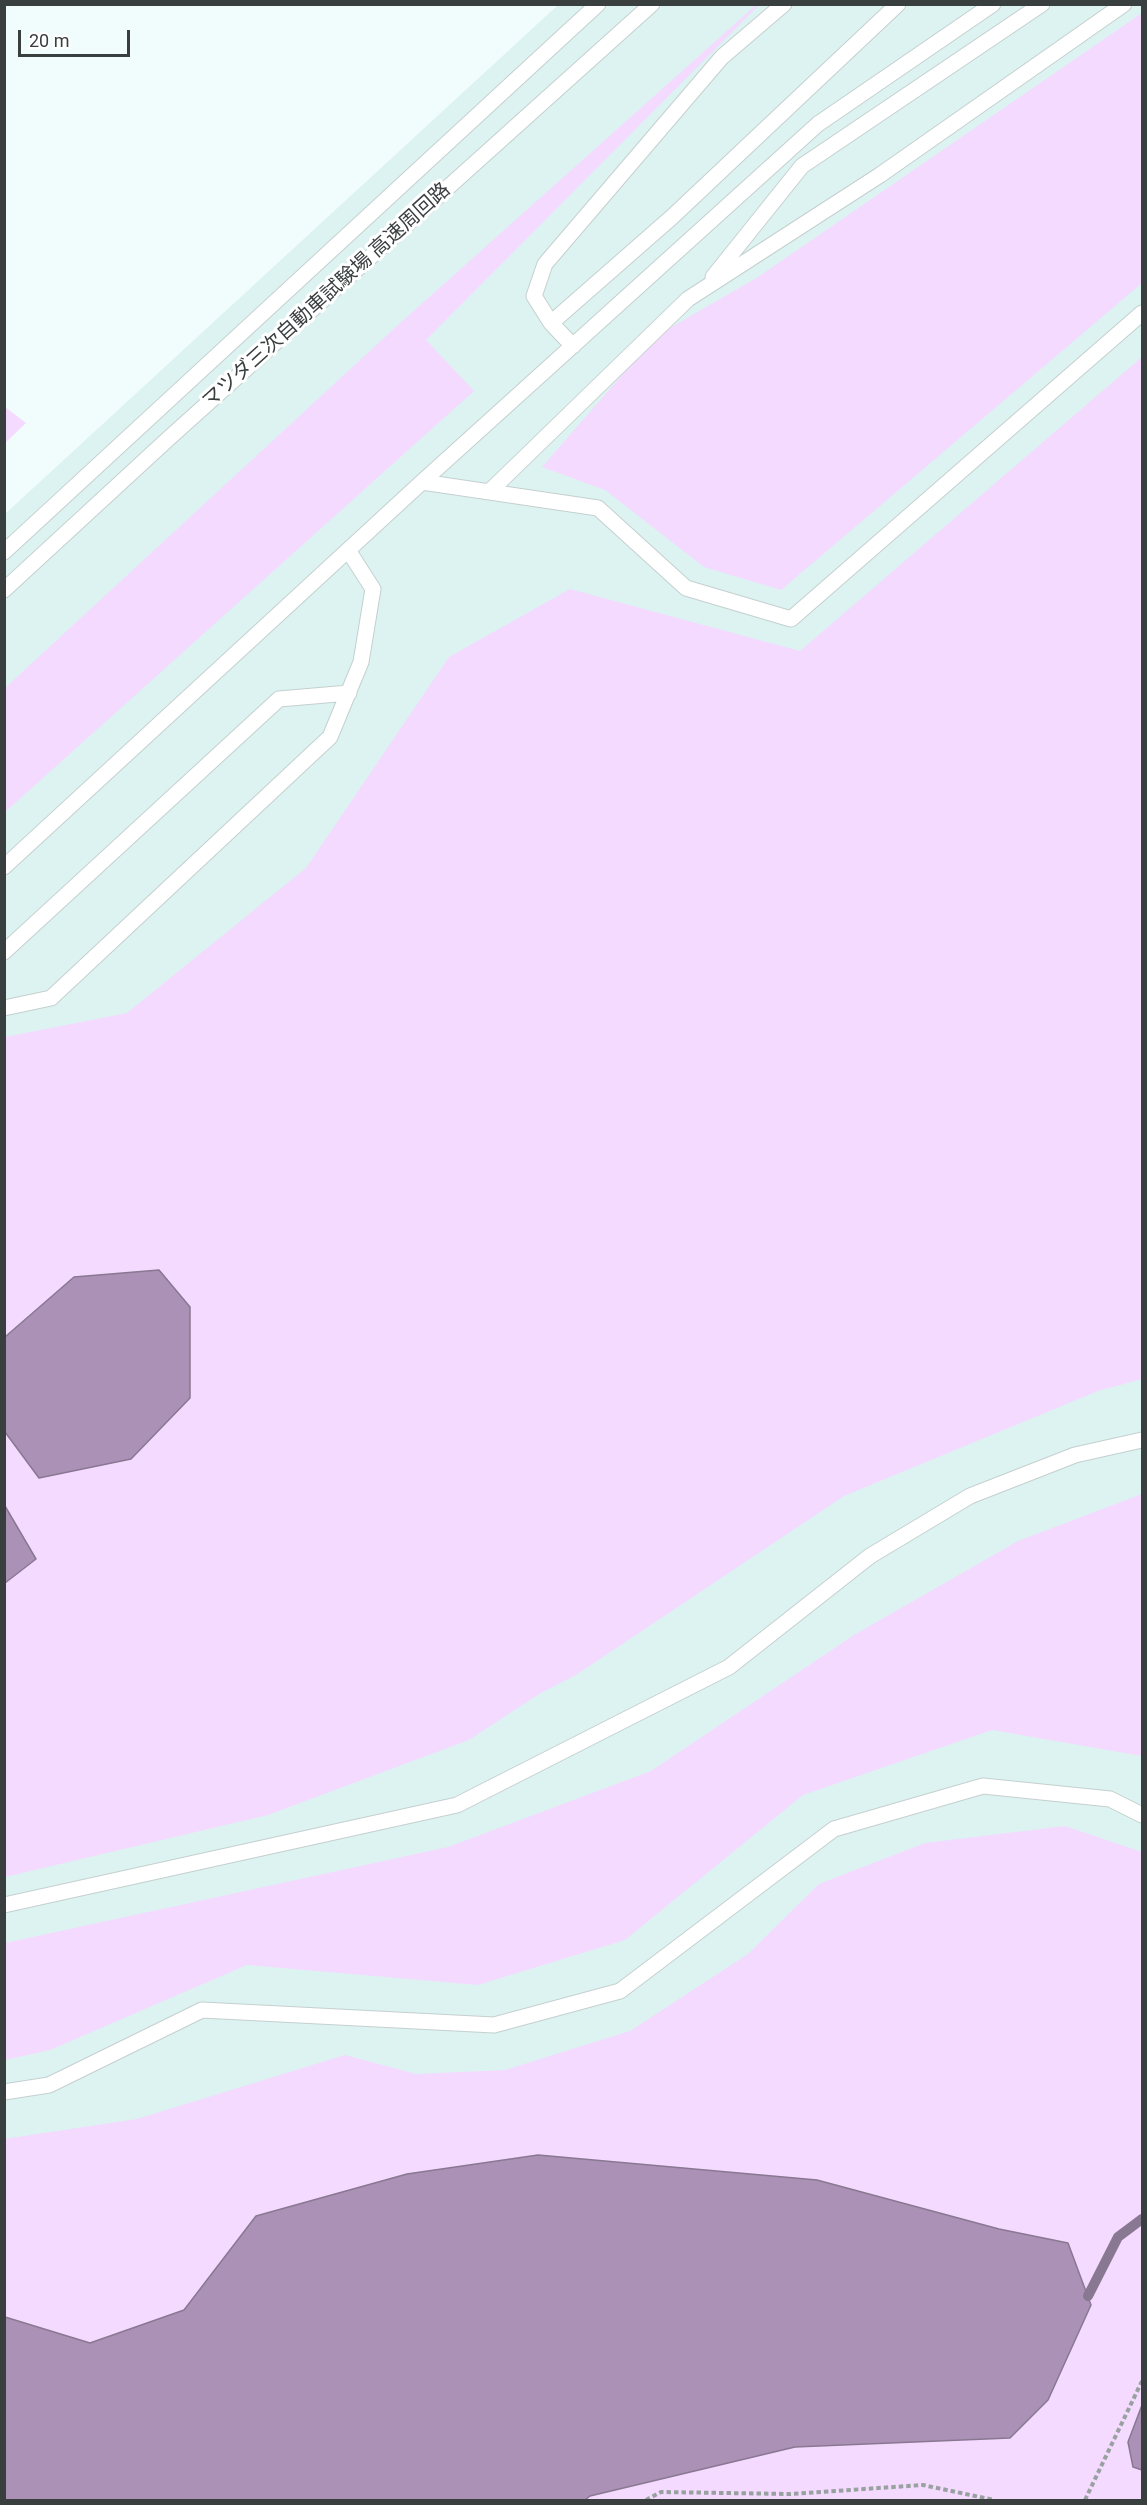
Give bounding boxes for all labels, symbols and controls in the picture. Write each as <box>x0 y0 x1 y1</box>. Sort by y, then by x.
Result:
scale bar <box>21 18 134 56</box>
text: 20 m <box>29 30 69 51</box>
street label: マツダ三次自動車試験場 高速周回路 <box>198 178 456 414</box>

